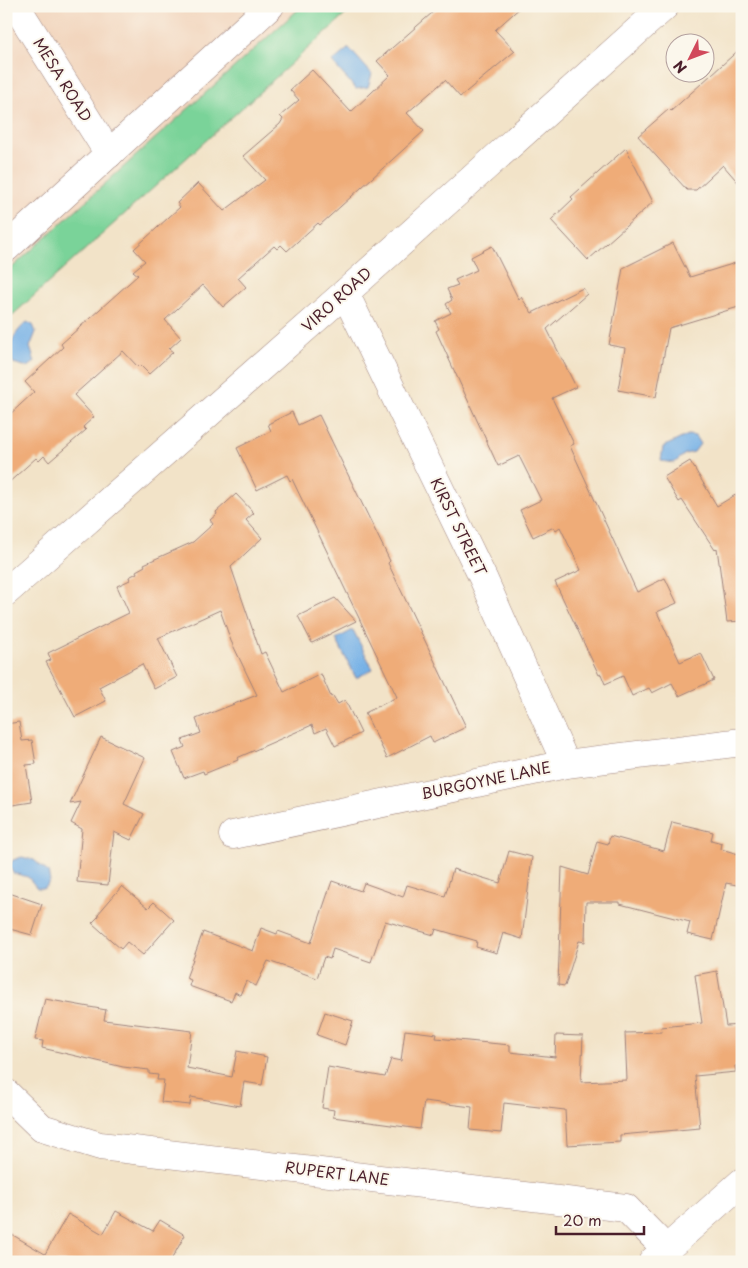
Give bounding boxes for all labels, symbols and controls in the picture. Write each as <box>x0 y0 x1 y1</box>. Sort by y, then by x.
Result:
north arrow <box>666 32 716 82</box>
street label: MESA ROAD <box>28 33 98 126</box>
text: N <box>668 56 691 78</box>
street label: VIRO ROAD <box>296 261 376 337</box>
street label: KIRST STREET <box>426 473 493 580</box>
street label: BURGOYNE LANE <box>419 755 553 805</box>
street label: RUPERT LANE <box>284 1155 391 1190</box>
scale bar <box>556 1203 643 1235</box>
text: 20 m <box>563 1208 602 1231</box>

